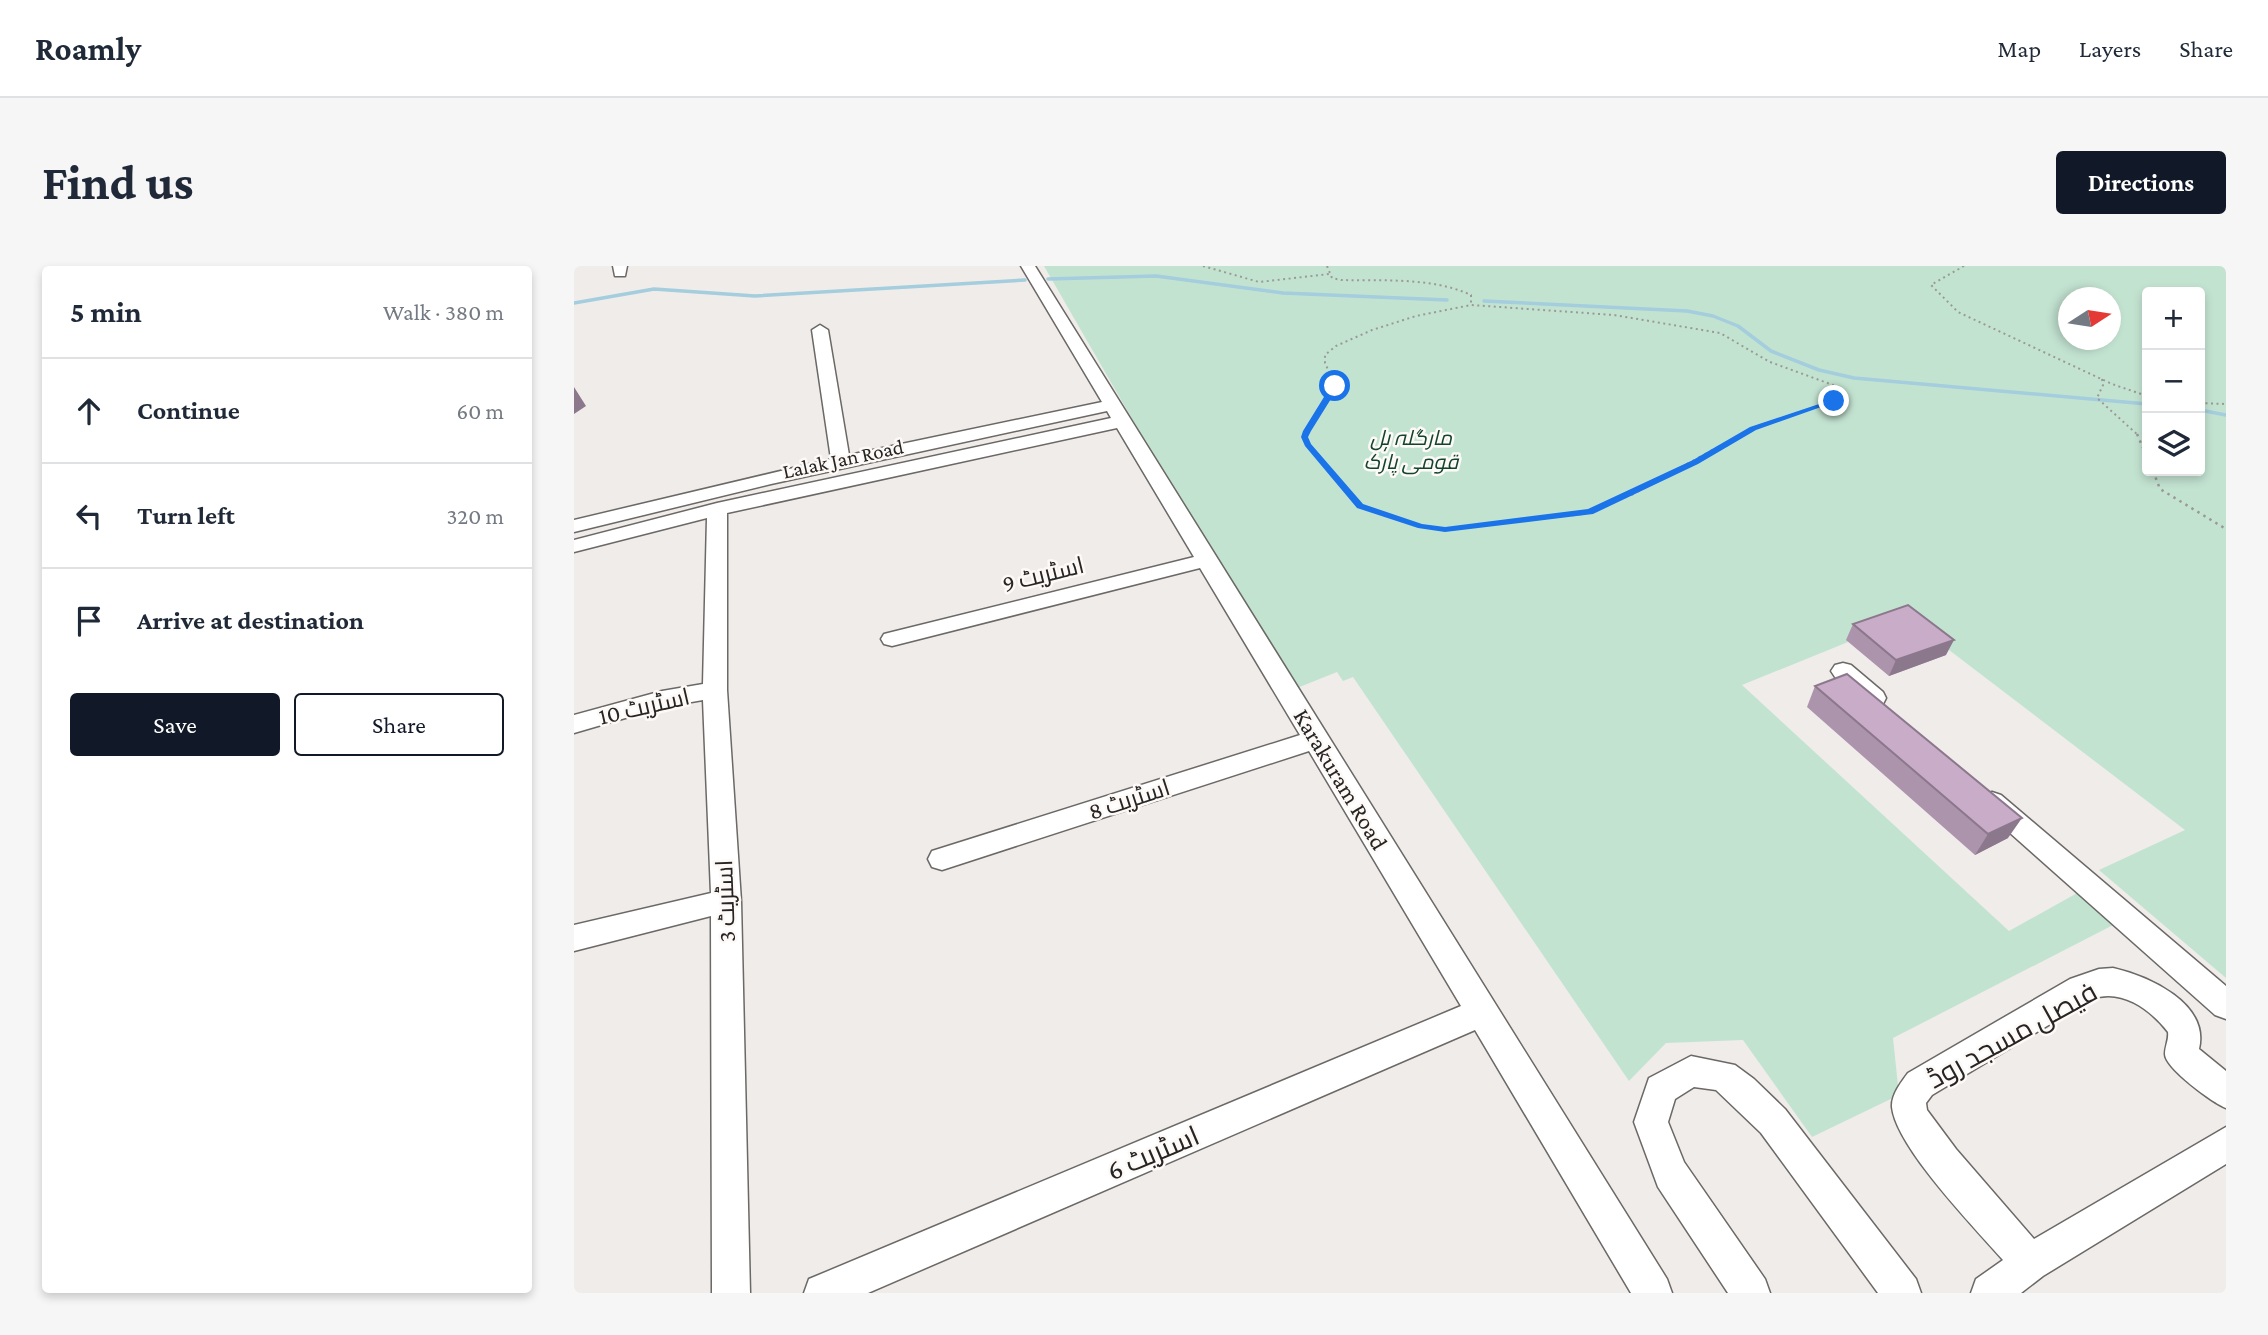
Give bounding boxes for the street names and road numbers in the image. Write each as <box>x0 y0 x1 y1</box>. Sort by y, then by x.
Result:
street label: Lalak Jan Road <box>780 434 906 484</box>
street label: اسٹریٹ 9 <box>999 551 1087 597</box>
street label: اسٹریٹ 10 <box>596 682 692 730</box>
street label: Karakuram Road <box>1288 704 1394 855</box>
street label: اسٹریٹ 8 <box>1085 773 1173 825</box>
street label: اسٹریٹ 3 <box>710 859 740 943</box>
street label: فیصل مسجد روڈ <box>1922 976 2103 1095</box>
street label: اسٹریٹ 6 <box>1102 1120 1204 1186</box>

